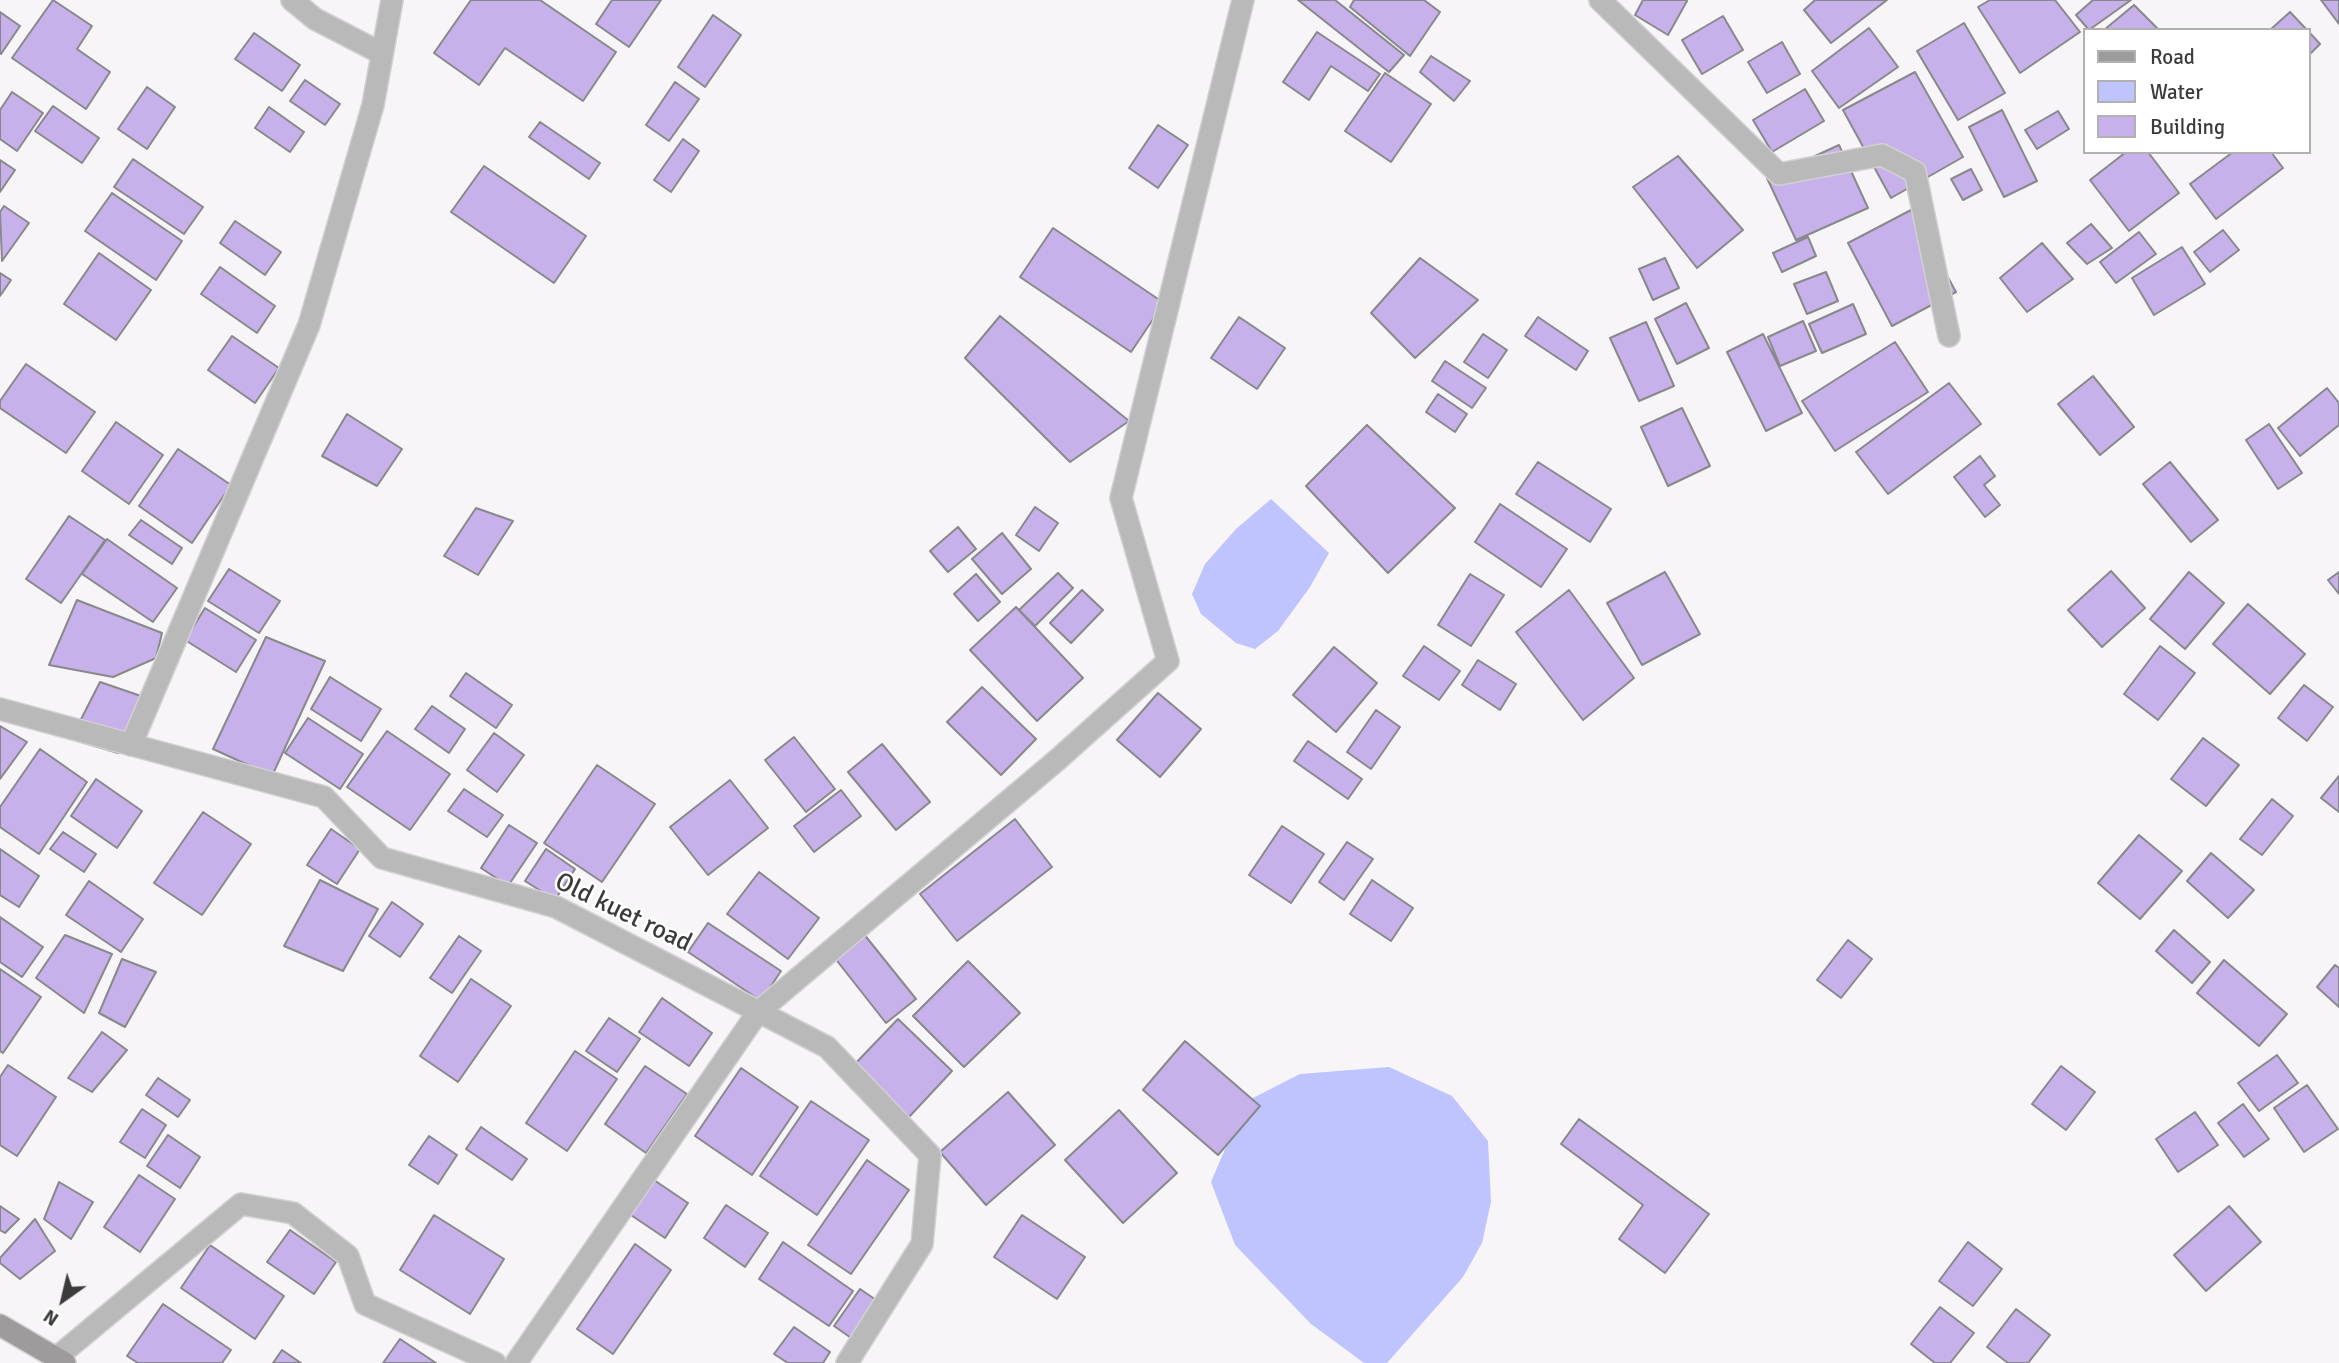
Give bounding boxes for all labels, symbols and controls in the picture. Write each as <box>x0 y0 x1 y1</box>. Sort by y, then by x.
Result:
legend <box>2084 28 2311 154</box>
text: Road <box>2150 44 2195 70</box>
text: Water <box>2150 79 2203 105</box>
text: Building <box>2150 114 2225 140</box>
street label: Old kuet road <box>550 867 696 959</box>
north arrow <box>28 1265 98 1335</box>
text: N <box>39 1304 63 1331</box>

